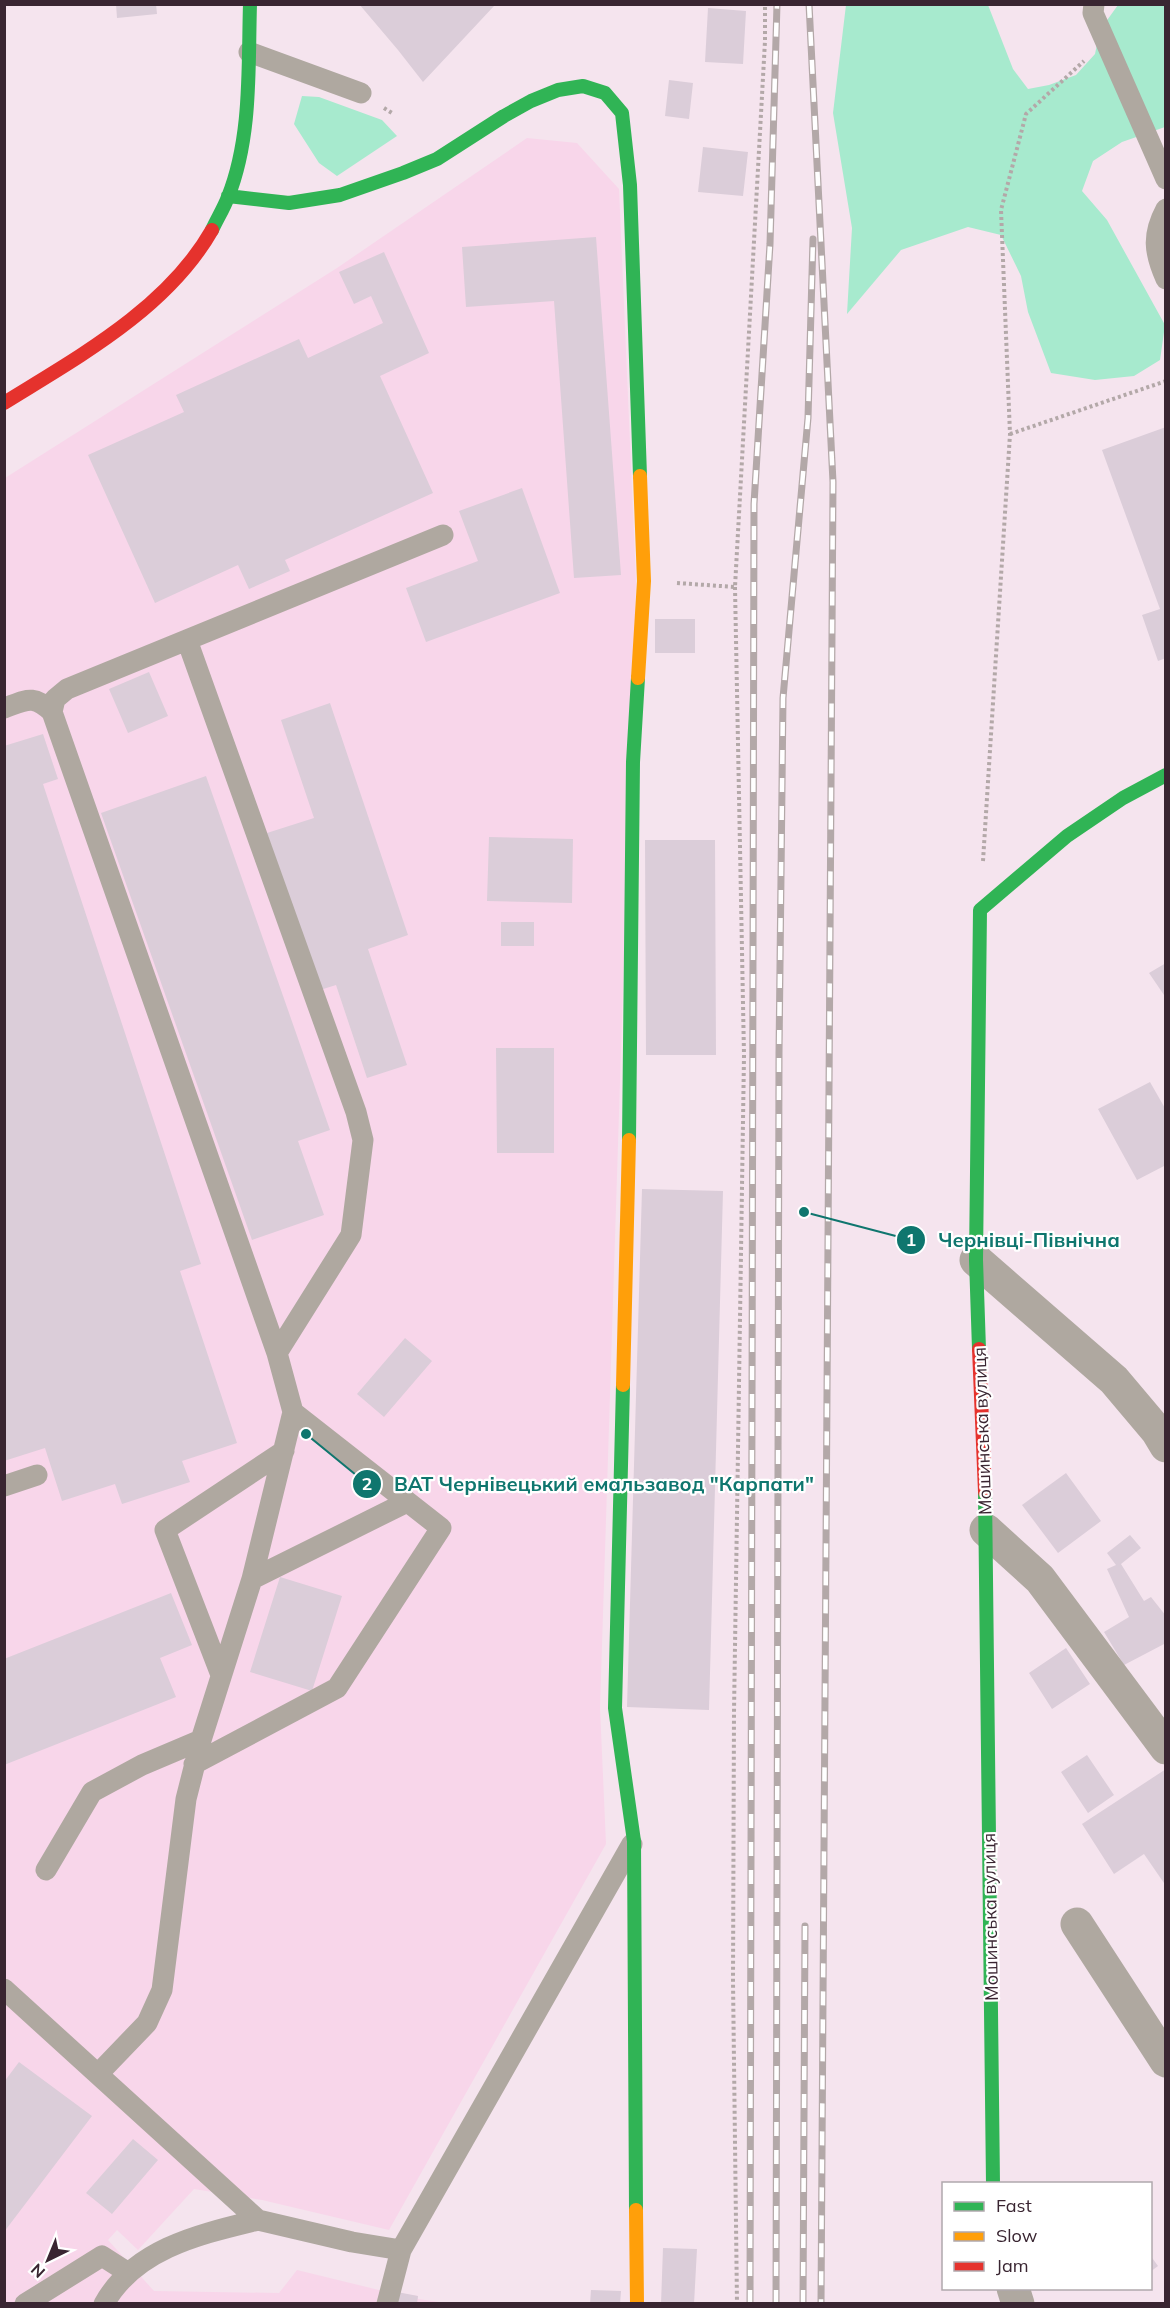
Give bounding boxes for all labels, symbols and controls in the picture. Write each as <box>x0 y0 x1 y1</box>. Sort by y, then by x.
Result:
callout: Чернівці-Північна <box>896 1221 1132 1259</box>
text: Чернівці-Північна <box>938 1227 1120 1252</box>
text: 1 <box>906 1228 916 1251</box>
street label: Мошинська вулиця <box>968 1347 996 1515</box>
callout: ВАТ Чернівецький емальзавод "Карпати" <box>352 1465 825 1503</box>
text: ВАТ Чернівецький емальзавод "Карпати" <box>394 1471 814 1496</box>
text: 2 <box>362 1472 372 1495</box>
street label: Мошинська вулиця <box>977 1833 1003 2001</box>
legend <box>942 2182 1152 2290</box>
text: Fast <box>996 2194 1032 2217</box>
text: Slow <box>996 2224 1038 2247</box>
north arrow <box>18 2230 78 2290</box>
text: Jam <box>996 2254 1029 2277</box>
text: N <box>27 2260 49 2282</box>

